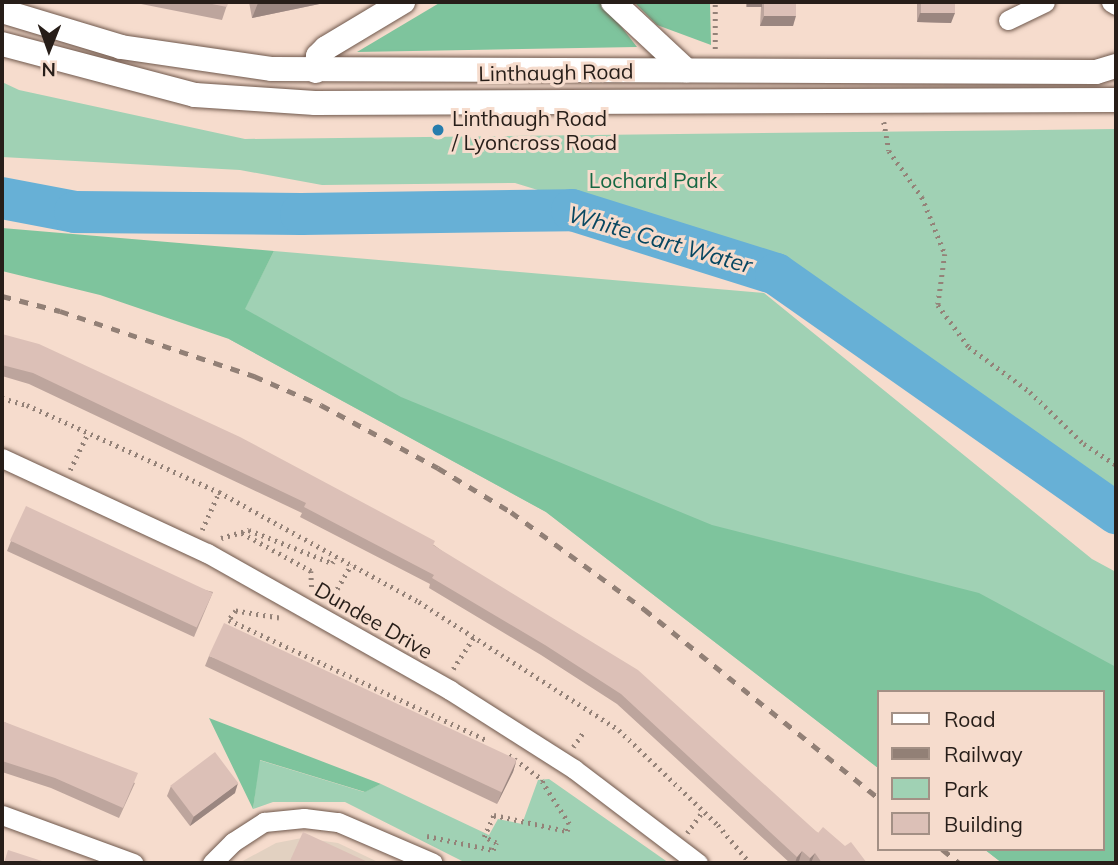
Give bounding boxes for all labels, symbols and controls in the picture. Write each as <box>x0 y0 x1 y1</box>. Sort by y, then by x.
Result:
north arrow <box>14 14 84 84</box>
text: N <box>41 58 56 82</box>
street label: Linthaugh Road <box>478 58 634 86</box>
place label: Linthaugh Road / Lyoncross Road <box>452 105 617 155</box>
marker: Linthaugh Road / Lyoncross Road <box>430 122 446 138</box>
park label: Lochard Park <box>589 167 717 193</box>
water label: White Cart Water <box>565 201 755 279</box>
street label: Dundee Drive <box>311 576 437 664</box>
legend <box>876 690 1104 851</box>
text: Road <box>944 706 995 732</box>
text: Railway <box>944 741 1023 767</box>
text: Park <box>944 776 988 802</box>
text: Building <box>944 811 1023 837</box>

